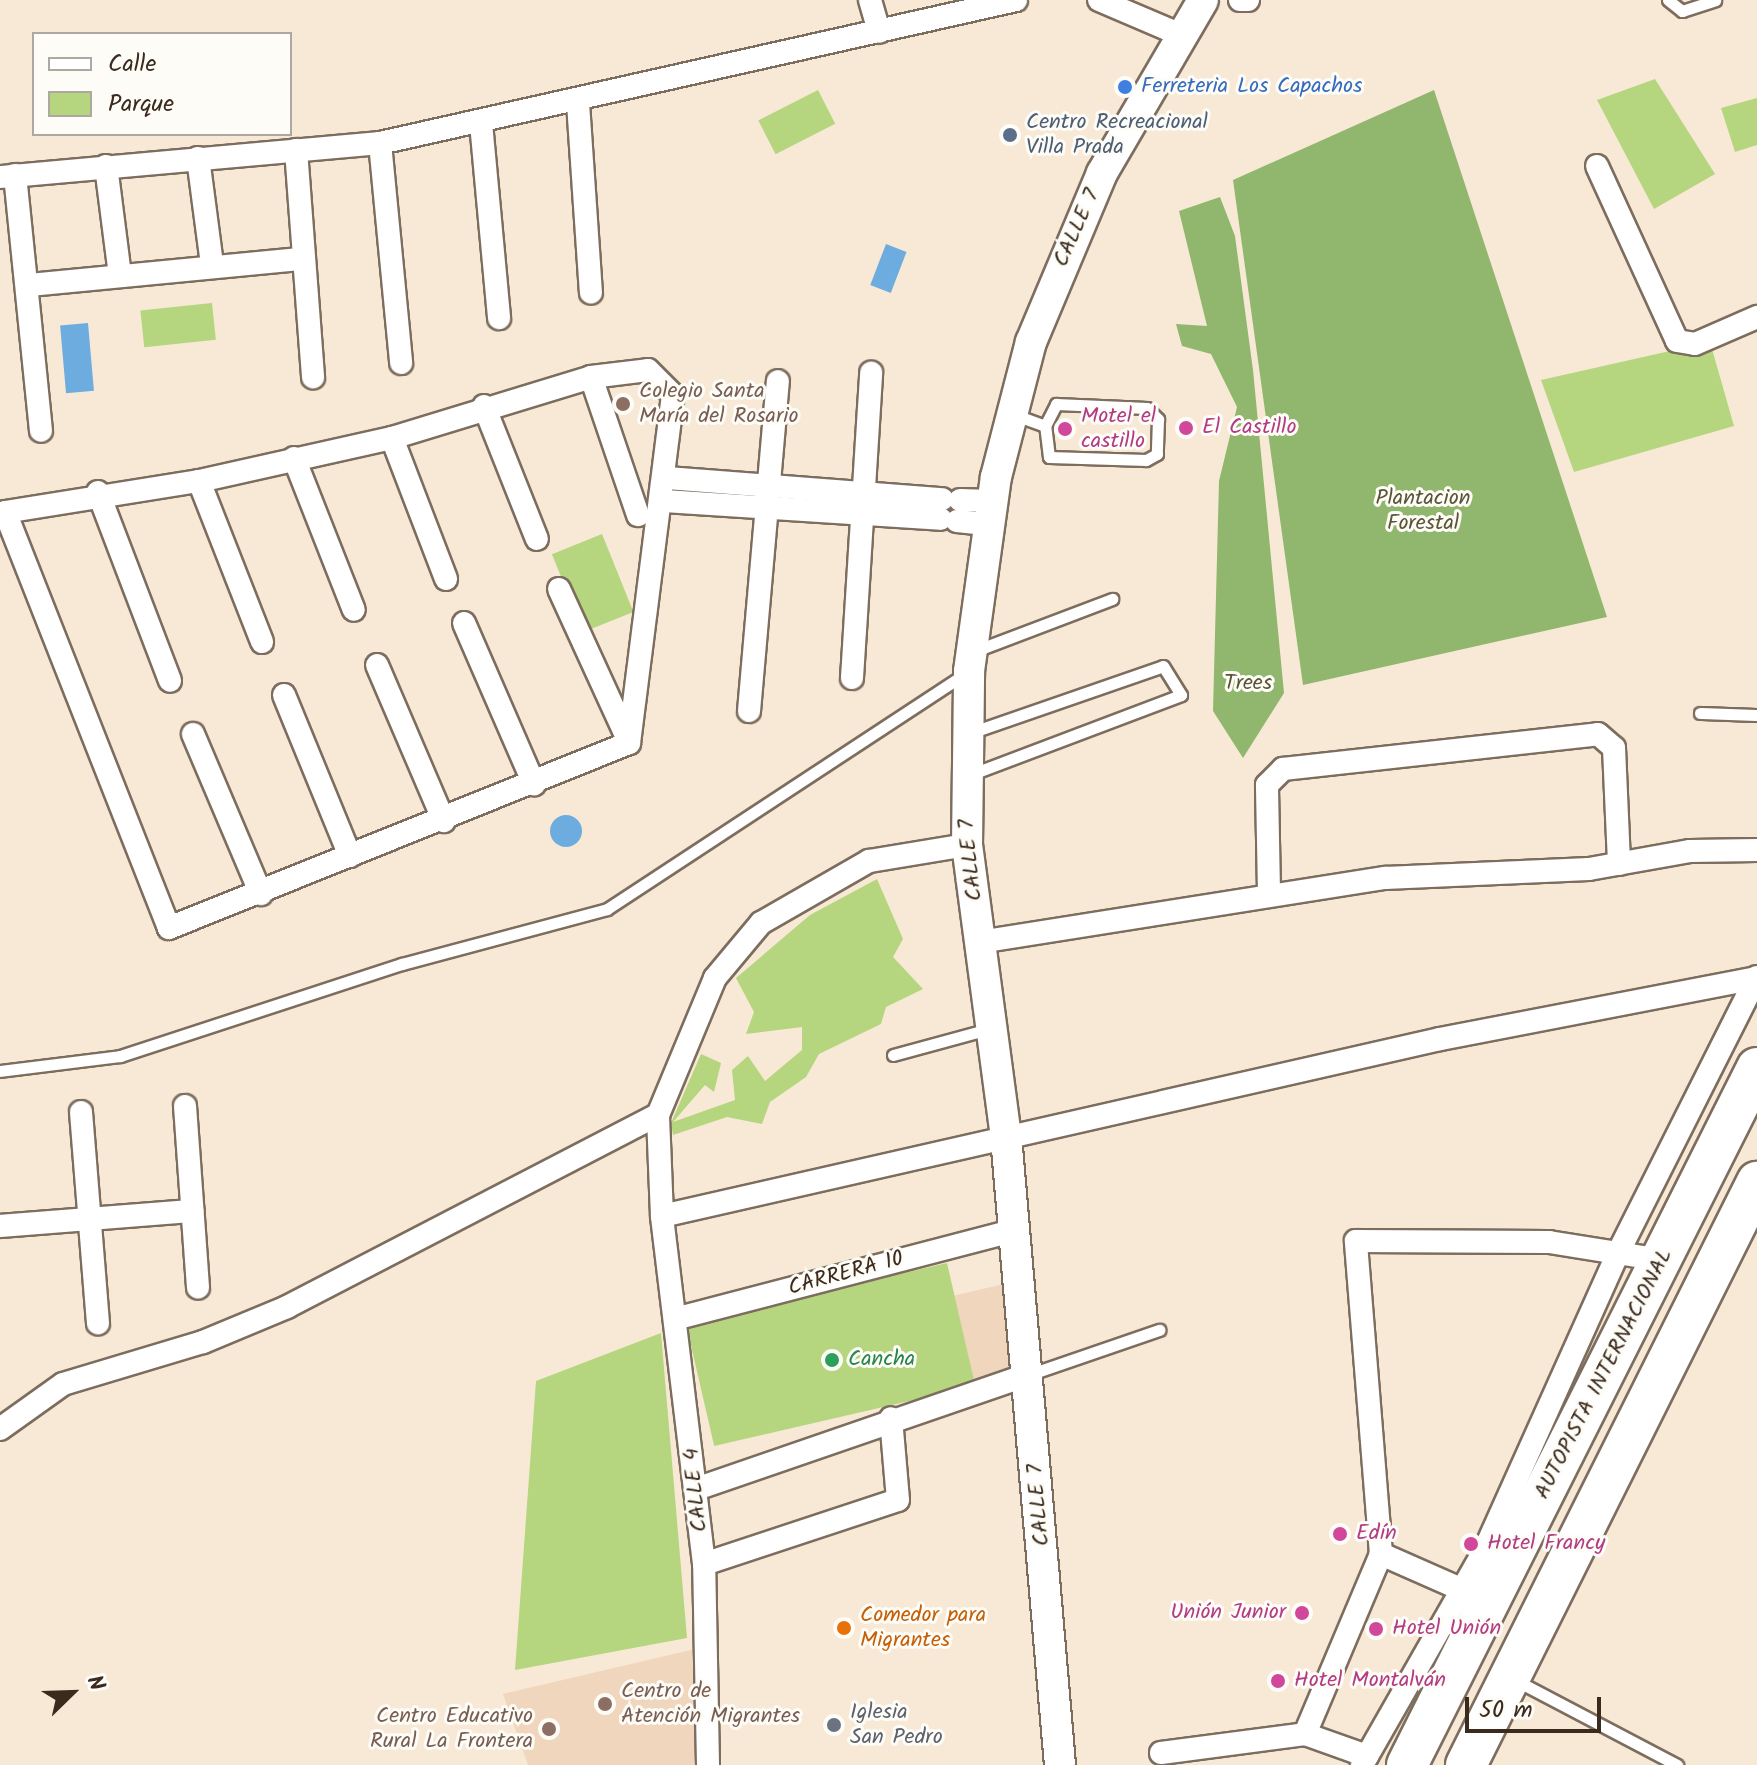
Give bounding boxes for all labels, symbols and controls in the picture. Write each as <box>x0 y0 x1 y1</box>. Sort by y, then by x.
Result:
legend <box>32 32 292 136</box>
text: Calle <box>108 45 156 84</box>
place label: Ferreteria Los Capachos <box>1141 74 1362 100</box>
marker: Ferreteria Los Capachos <box>1116 78 1134 96</box>
text: Parque <box>108 85 174 124</box>
place label: Centro Recreacional Villa Prada <box>1026 109 1208 160</box>
marker: Centro Recreacional Villa Prada <box>1001 126 1019 144</box>
street label: CALLE 7 <box>1048 185 1106 271</box>
place label: Colegio Santa María del Rosario <box>639 378 798 430</box>
marker: Colegio Santa María del Rosario <box>614 395 632 413</box>
place label: Motel el castillo <box>1081 403 1156 454</box>
place label: El Castillo <box>1202 415 1296 441</box>
marker: El Castillo <box>1177 419 1195 437</box>
marker: Motel el castillo <box>1056 420 1074 438</box>
park label: Plantacion Forestal <box>1376 485 1470 536</box>
park label: Trees <box>1224 671 1272 697</box>
street label: CALLE 7 <box>954 818 988 902</box>
street label: AUTOPISTA INTERNACIONAL <box>1529 1244 1679 1504</box>
street label: CARRERA 10 <box>786 1246 906 1302</box>
place label: Cancha <box>848 1347 915 1373</box>
marker: Cancha <box>823 1351 841 1369</box>
street label: CALLE 4 <box>678 1447 714 1533</box>
street label: CALLE 7 <box>1022 1463 1056 1547</box>
place label: Edín <box>1356 1521 1397 1547</box>
marker: Edín <box>1331 1525 1349 1543</box>
place label: Hotel Francy <box>1487 1531 1605 1557</box>
marker: Hotel Francy <box>1462 1535 1480 1553</box>
place label: Unión Junior <box>1170 1600 1286 1626</box>
place label: Comedor para Migrantes <box>860 1602 986 1654</box>
marker: Unión Junior <box>1293 1604 1311 1622</box>
place label: Hotel Unión <box>1392 1616 1501 1642</box>
marker: Comedor para Migrantes <box>835 1619 853 1637</box>
marker: Hotel Unión <box>1367 1620 1385 1638</box>
north arrow <box>32 1653 112 1733</box>
place label: Hotel Montalván <box>1294 1668 1446 1694</box>
text: N <box>76 1670 113 1697</box>
marker: Hotel Montalván <box>1269 1672 1287 1690</box>
place label: Centro de Atención Migrantes <box>621 1678 800 1730</box>
scale bar <box>1469 1681 1605 1731</box>
text: 50 m <box>1479 1691 1533 1730</box>
marker: Centro de Atención Migrantes <box>596 1695 614 1713</box>
place label: Iglesia San Pedro <box>850 1699 943 1750</box>
place label: Centro Educativo Rural La Frontera <box>370 1703 533 1754</box>
marker: Iglesia San Pedro <box>825 1716 843 1734</box>
marker: Centro Educativo Rural La Frontera <box>540 1720 558 1738</box>

